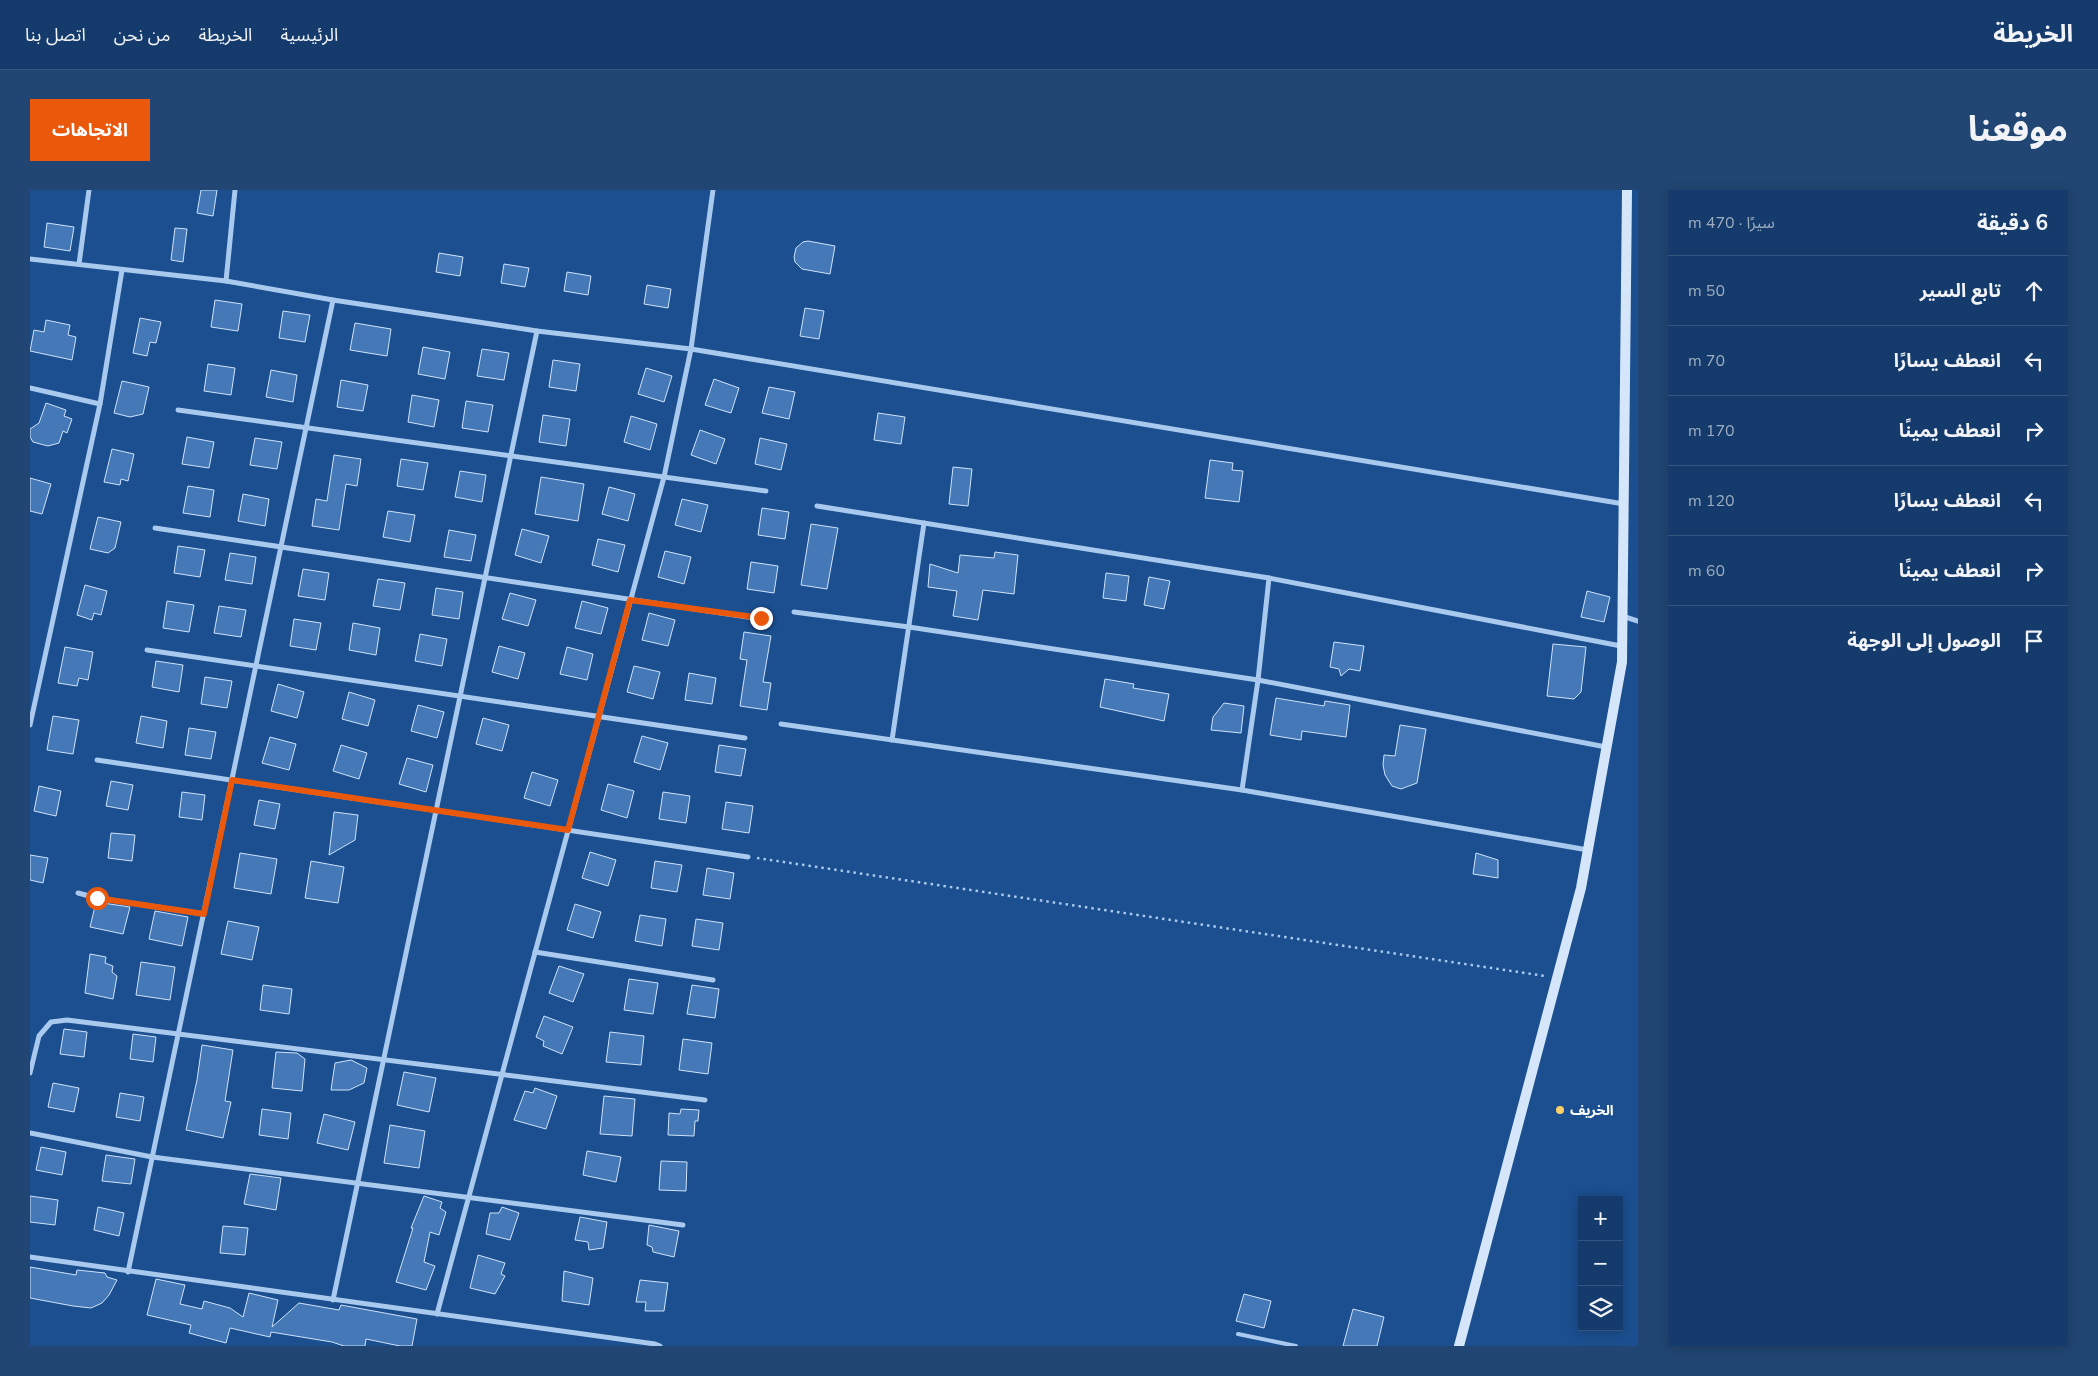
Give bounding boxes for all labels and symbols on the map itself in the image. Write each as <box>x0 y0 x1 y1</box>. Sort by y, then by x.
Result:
route end <box>750 607 773 630</box>
route start <box>86 887 109 910</box>
place label: الخريف <box>1570 1101 1614 1120</box>
marker: الخريف <box>1554 1104 1566 1116</box>

